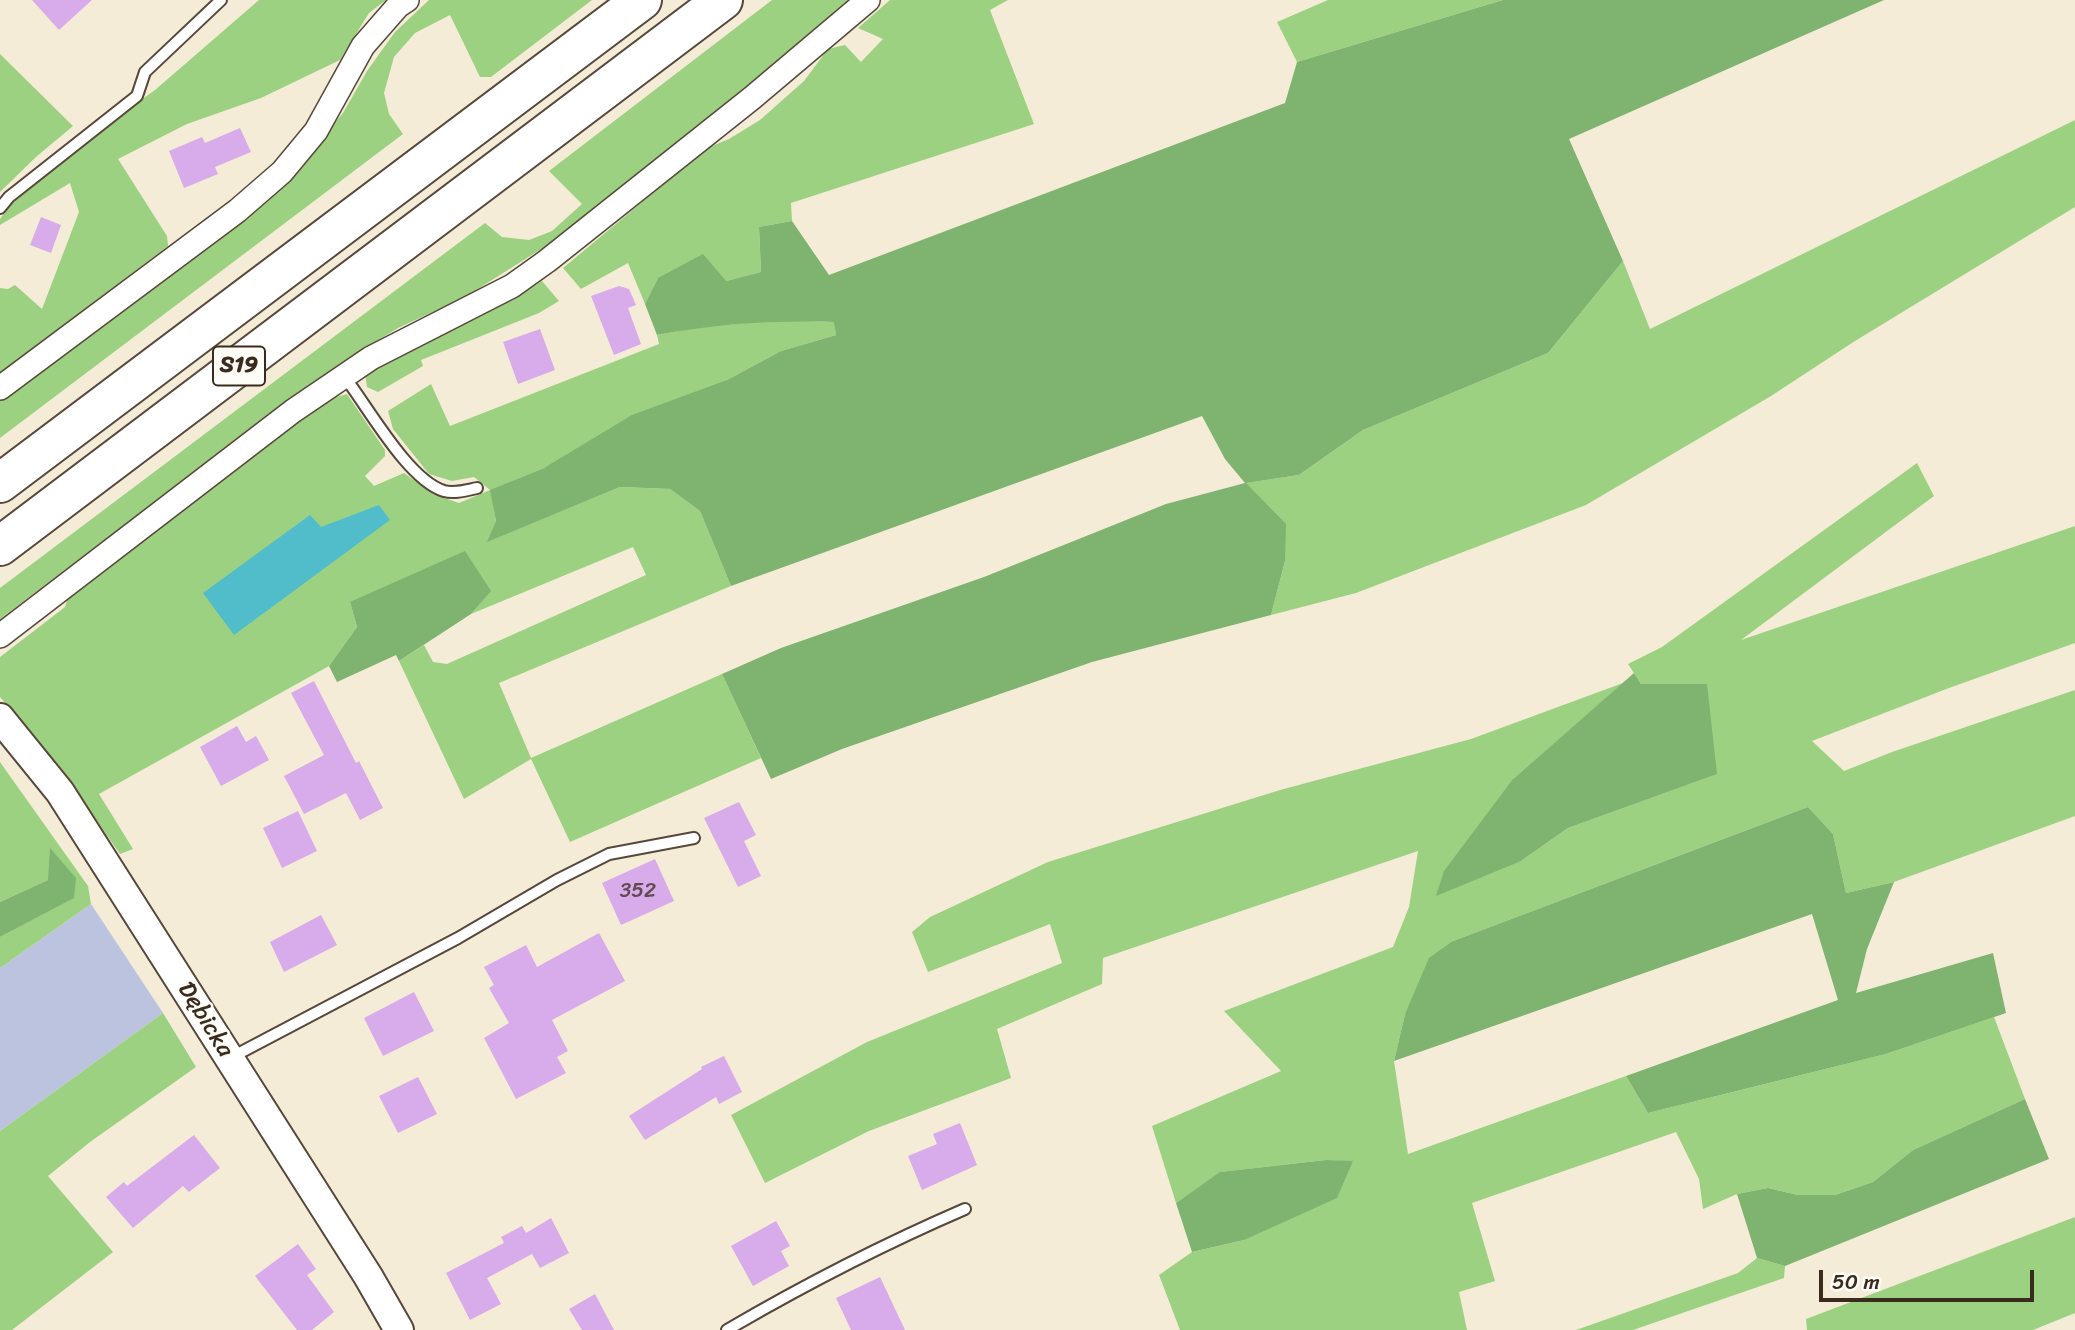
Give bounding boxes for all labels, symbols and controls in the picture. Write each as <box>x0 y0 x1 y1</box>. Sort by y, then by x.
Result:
road number: S19 <box>213 346 265 386</box>
house number: 352 <box>620 879 656 905</box>
street label: Dębicka <box>171 977 239 1063</box>
scale bar <box>1823 1256 2038 1300</box>
text: 50 m <box>1832 1263 1880 1301</box>

